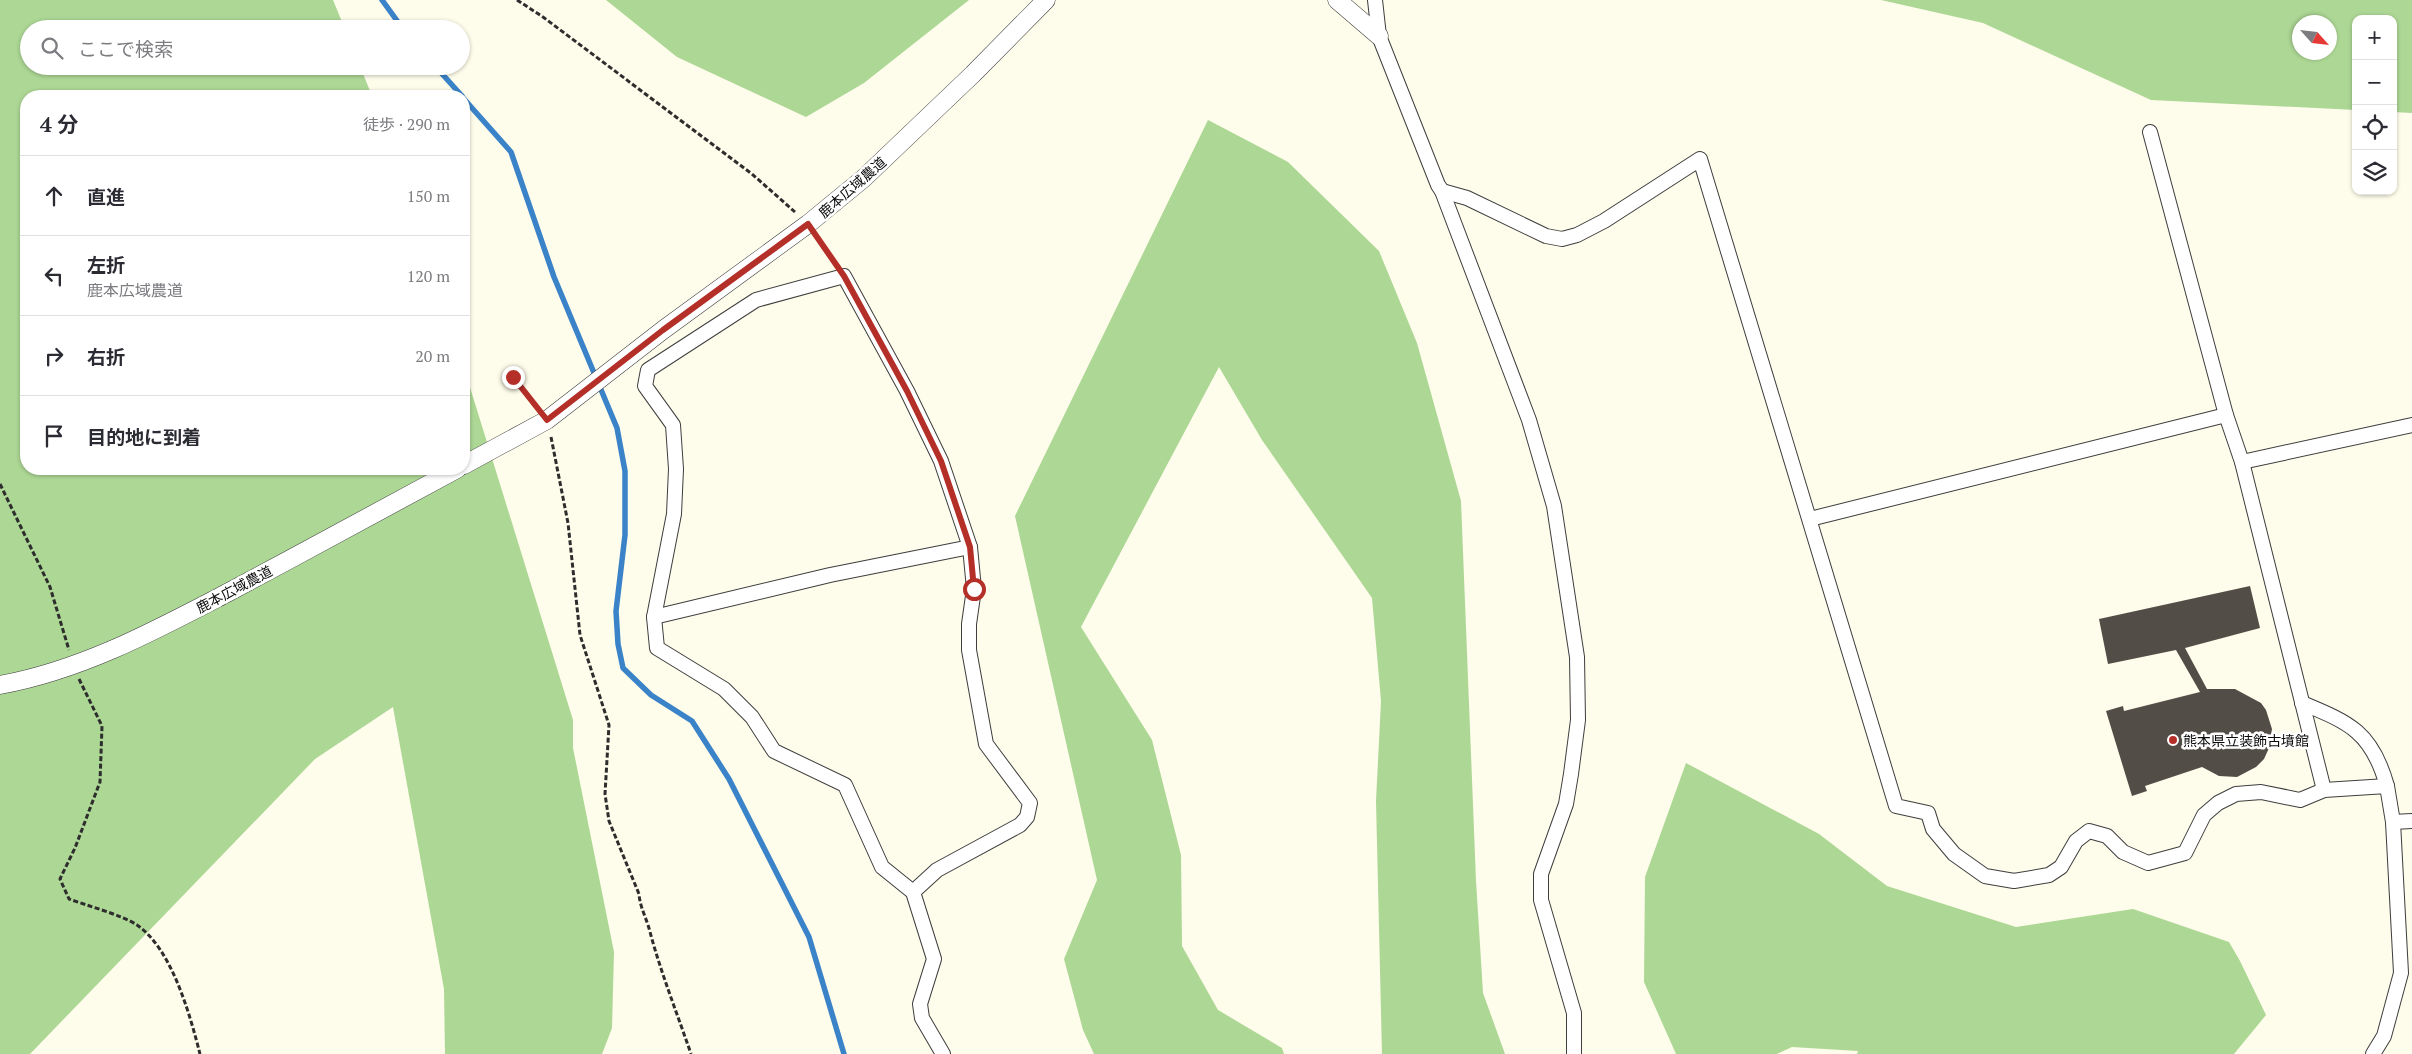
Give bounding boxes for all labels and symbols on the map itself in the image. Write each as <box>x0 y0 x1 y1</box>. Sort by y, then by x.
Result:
north arrow <box>2292 15 2337 60</box>
street label: 鹿本広域農道 <box>814 152 890 222</box>
route end <box>502 366 525 389</box>
street label: 鹿本広域農道 <box>192 561 276 617</box>
route start <box>963 578 986 601</box>
place label: 熊本県立装飾古墳館 <box>2183 731 2309 750</box>
marker: 熊本県立装飾古墳館 <box>2167 734 2179 746</box>

